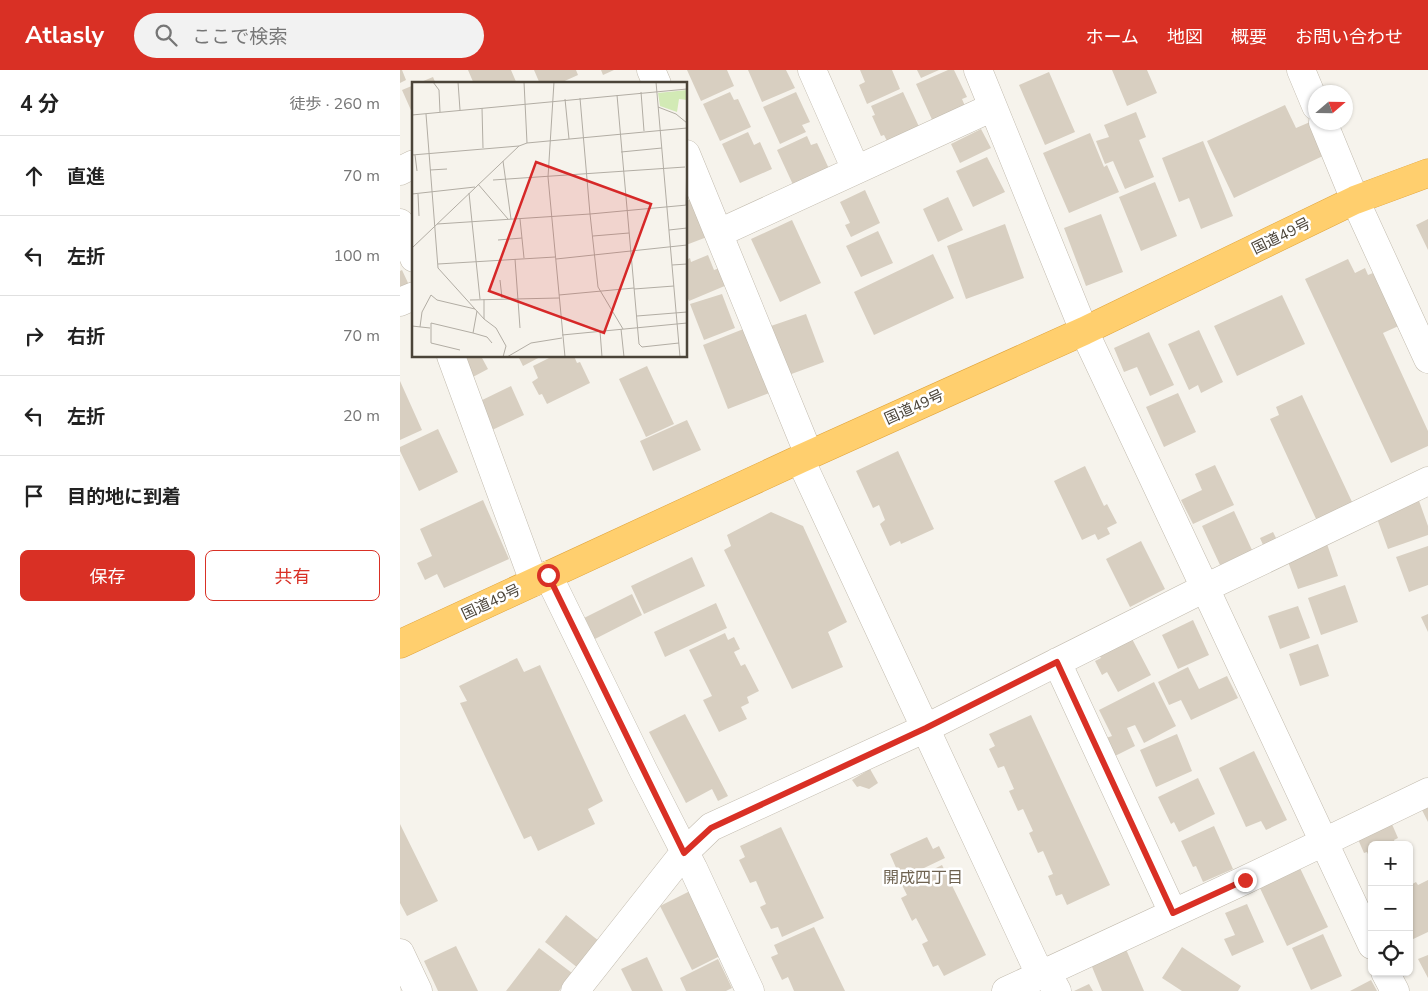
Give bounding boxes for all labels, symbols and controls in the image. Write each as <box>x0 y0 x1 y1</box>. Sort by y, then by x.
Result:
search box <box>134 13 484 58</box>
text: Atlasly <box>25 19 104 51</box>
icon: search <box>152 21 180 49</box>
text: ここで検索 <box>192 24 287 50</box>
text: ホーム <box>1086 25 1139 49</box>
text: 地図 <box>1167 25 1203 49</box>
text: 概要 <box>1231 25 1267 49</box>
text: お問い合わせ <box>1295 25 1403 49</box>
inset map <box>412 82 688 358</box>
north arrow <box>1308 85 1353 130</box>
text: 4 分 <box>20 90 59 118</box>
text: 徒歩 · 260 m <box>290 93 380 115</box>
icon: ahead <box>20 162 48 190</box>
text: 直進 <box>67 164 105 190</box>
text: 70 m <box>343 165 380 187</box>
street label: 国道49号 <box>1248 213 1314 259</box>
icon: left <box>20 242 48 270</box>
text: 左折 <box>67 244 105 270</box>
text: 100 m <box>333 245 380 267</box>
icon: right <box>20 322 48 350</box>
text: 右折 <box>67 324 105 350</box>
text: 70 m <box>343 325 380 347</box>
street label: 国道49号 <box>881 385 947 429</box>
icon: left <box>20 402 48 430</box>
text: 左折 <box>67 404 105 430</box>
text: 20 m <box>343 405 380 427</box>
icon: arrive <box>20 482 48 510</box>
text: 目的地に到着 <box>67 484 181 510</box>
button: 保存 <box>20 550 195 601</box>
button: 共有 <box>205 550 380 601</box>
route start <box>537 564 560 587</box>
street label: 国道49号 <box>458 580 524 624</box>
map controls <box>1368 841 1413 976</box>
button: + <box>1368 841 1413 886</box>
district label: 開成四丁目 <box>883 867 963 889</box>
route end <box>1234 869 1257 892</box>
button: − <box>1368 886 1413 931</box>
button: locate <box>1368 931 1413 976</box>

